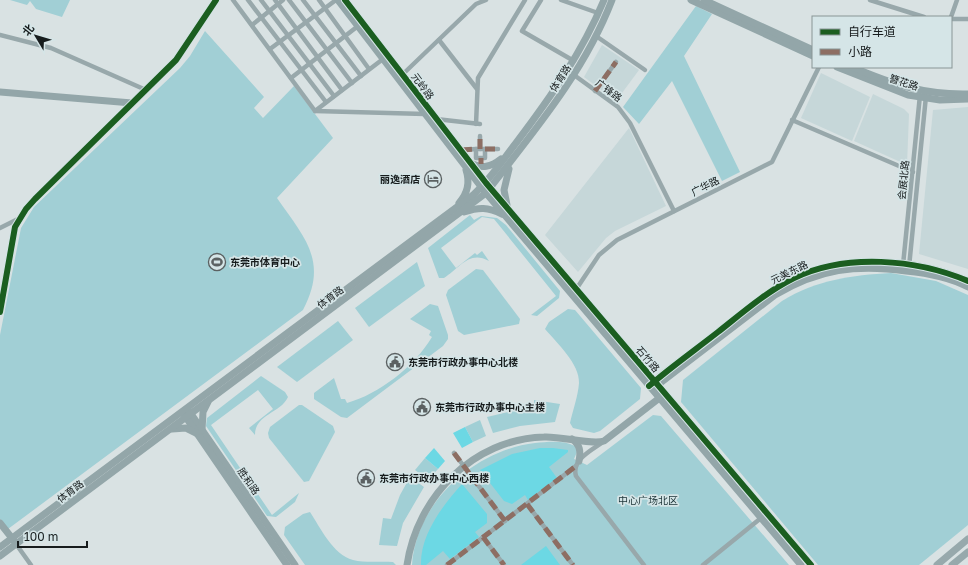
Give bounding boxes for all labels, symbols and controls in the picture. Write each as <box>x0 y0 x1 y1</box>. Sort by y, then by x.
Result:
north arrow <box>16 16 56 56</box>
legend <box>812 16 952 68</box>
text: 北 <box>19 21 36 38</box>
text: 自行车道 <box>848 24 896 39</box>
text: 小路 <box>848 44 872 59</box>
street label: 体育路 <box>547 62 573 94</box>
street label: 元岭路 <box>409 70 437 102</box>
street label: 簪花路 <box>888 72 920 92</box>
street label: 广锋路 <box>593 76 625 104</box>
street label: 会展北路 <box>895 159 911 201</box>
hotel icon: 丽逸酒店 <box>423 169 443 189</box>
place label: 丽逸酒店 <box>380 173 420 185</box>
street label: 广华路 <box>689 174 721 198</box>
sports icon: 东莞市体育中心 <box>207 252 227 272</box>
place label: 东莞市体育中心 <box>230 256 300 268</box>
street label: 元美东路 <box>768 258 810 286</box>
street label: 体育路 <box>314 283 346 311</box>
street label: 石竹路 <box>634 344 662 374</box>
public building icon: 东莞市行政办事中心北楼 <box>385 352 405 372</box>
place label: 东莞市行政办事中心北楼 <box>408 356 518 368</box>
public building icon: 东莞市行政办事中心主楼 <box>412 397 432 417</box>
place label: 东莞市行政办事中心主楼 <box>435 401 545 413</box>
street label: 胜和路 <box>235 465 263 497</box>
public building icon: 东莞市行政办事中心西楼 <box>356 468 376 488</box>
place label: 东莞市行政办事中心西楼 <box>379 472 489 484</box>
street label: 体育路 <box>54 477 86 505</box>
park label: 中心广场北区 <box>618 494 678 506</box>
scale bar <box>18 523 87 549</box>
text: 100 m <box>24 529 58 544</box>

